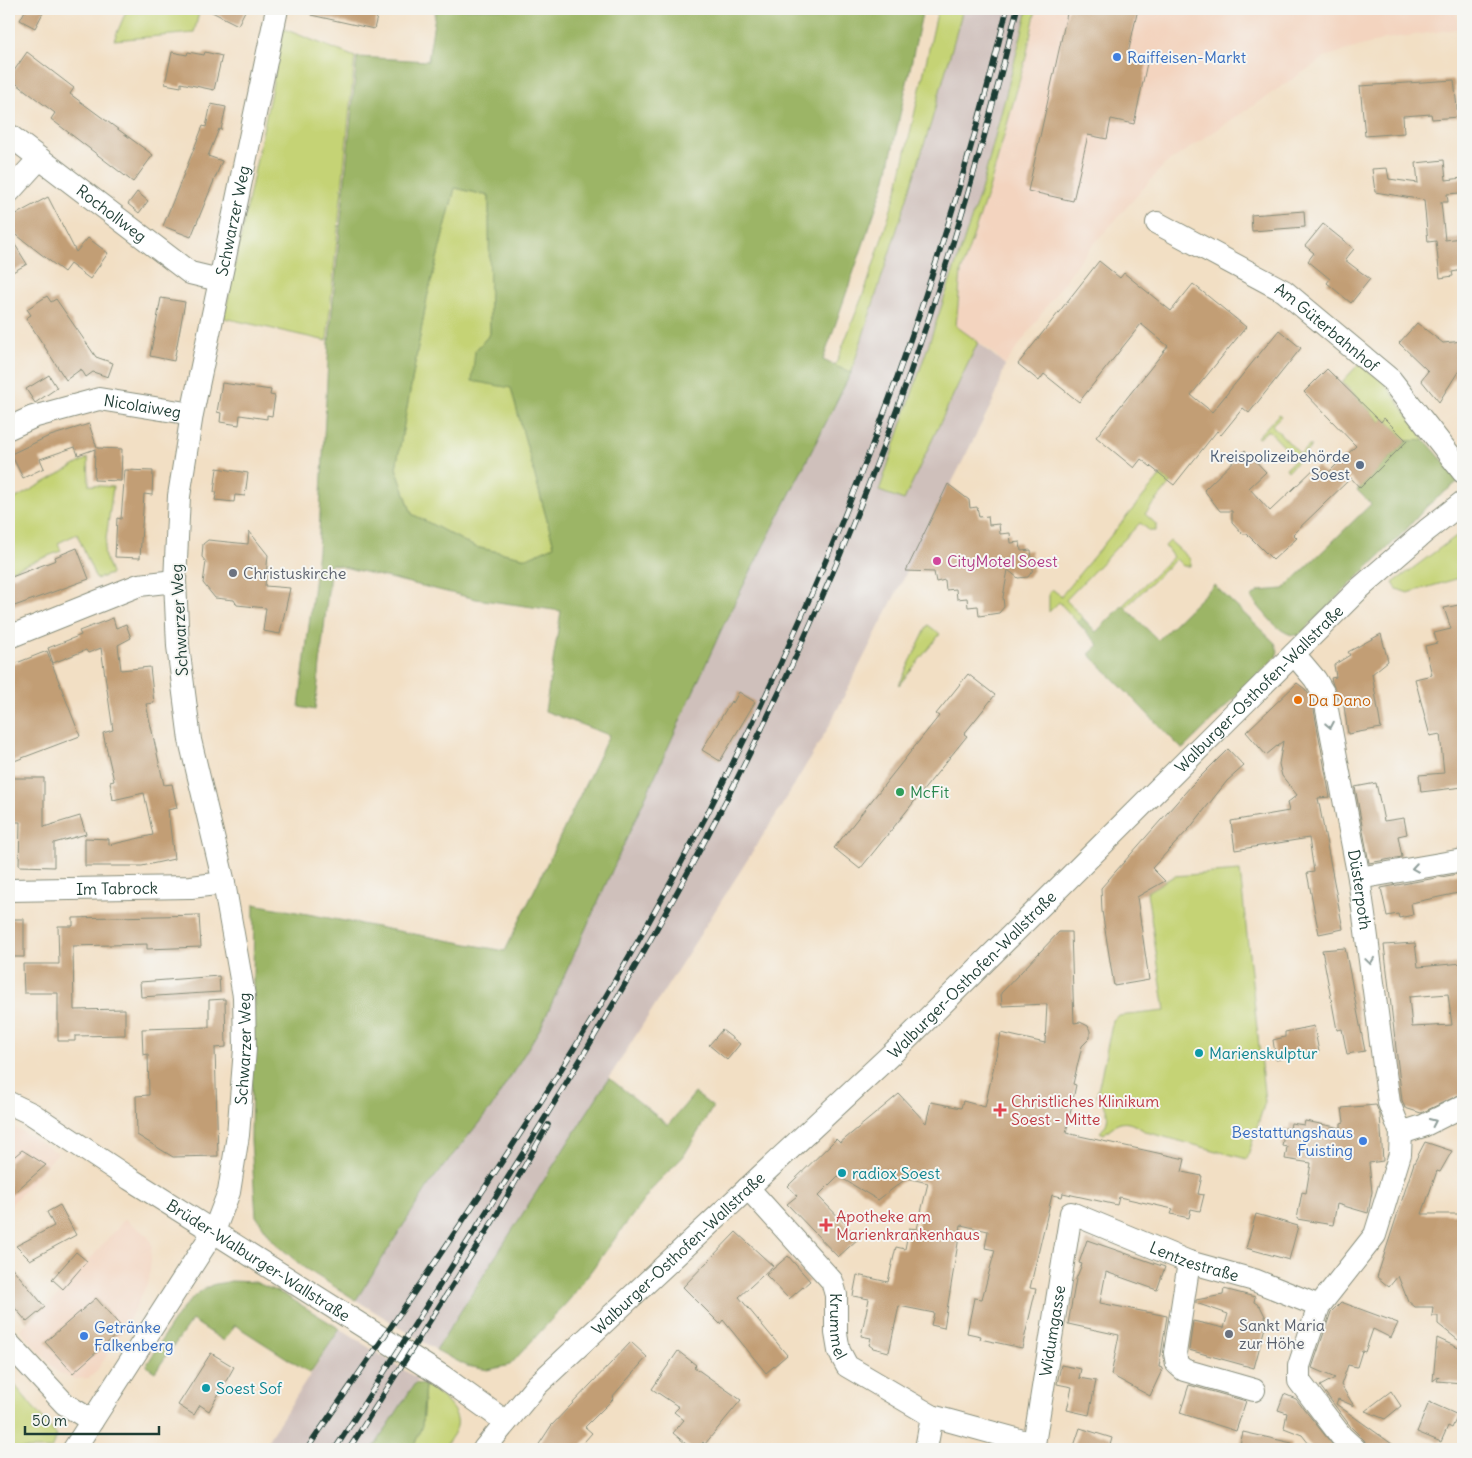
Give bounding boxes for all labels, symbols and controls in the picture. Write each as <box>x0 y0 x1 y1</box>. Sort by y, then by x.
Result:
place label: Raiffeisen-Markt <box>1127 47 1247 67</box>
marker: Raiffeisen-Markt <box>1111 51 1123 63</box>
street label: Schwarzer Weg <box>211 164 254 278</box>
street label: Rochollweg <box>73 180 151 246</box>
street label: Am Güterbahnhof <box>1272 278 1384 376</box>
street label: Nicolaiweg <box>102 390 183 422</box>
place label: Kreispolizeibehörde Soest <box>1210 446 1351 484</box>
marker: Kreispolizeibehörde Soest <box>1354 459 1366 471</box>
place label: CityMotel Soest <box>947 551 1058 571</box>
marker: CityMotel Soest <box>931 555 943 567</box>
street label: Schwarzer Weg <box>166 563 192 677</box>
place label: Christuskirche <box>243 563 346 583</box>
marker: Christuskirche <box>227 567 239 579</box>
street label: Walburger-Osthofen-Wallstraße <box>1170 601 1347 777</box>
place label: Da Dano <box>1308 690 1371 710</box>
marker: Da Dano <box>1292 694 1304 706</box>
one-way arrow <box>1324 720 1334 729</box>
place label: McFit <box>910 782 950 802</box>
marker: McFit <box>894 786 906 798</box>
street label: Düsterpoth <box>1344 848 1376 931</box>
one-way arrow <box>1411 863 1420 873</box>
street label: Im Tabrock <box>76 878 158 899</box>
street label: Walburger-Osthofen-Wallstraße <box>883 887 1060 1063</box>
one-way arrow <box>1364 957 1375 965</box>
street label: Schwarzer Weg <box>230 993 255 1106</box>
place label: Marienskulptur <box>1209 1043 1318 1063</box>
marker: Marienskulptur <box>1193 1047 1205 1059</box>
place label: Christliches Klinikum Soest - Mitte <box>1011 1091 1159 1129</box>
marker: Christliches Klinikum Soest - Mitte <box>993 1103 1007 1117</box>
one-way arrow <box>1428 1117 1437 1128</box>
place label: Bestattungshaus Fuisting <box>1232 1122 1353 1160</box>
marker: Bestattungshaus Fuisting <box>1357 1135 1369 1147</box>
place label: radiox Soest <box>852 1163 941 1183</box>
marker: radiox Soest <box>836 1167 848 1179</box>
street label: Walburger-Osthofen-Wallstraße <box>587 1168 769 1339</box>
street label: Brüder-Walburger-Wallstraße <box>163 1195 354 1325</box>
place label: Apotheke am Marienkrankenhaus <box>836 1206 980 1244</box>
marker: Apotheke am Marienkrankenhaus <box>820 1219 832 1231</box>
street label: Lentzestraße <box>1147 1237 1241 1285</box>
street label: Widumgasse <box>1035 1284 1069 1378</box>
street label: Krummel <box>826 1293 852 1363</box>
place label: Sankt Maria zur Höhe <box>1239 1315 1325 1353</box>
place label: Getränke Falkenberg <box>94 1317 174 1355</box>
marker: Sankt Maria zur Höhe <box>1223 1328 1235 1340</box>
marker: Getränke Falkenberg <box>78 1330 90 1342</box>
place label: Soest Sof <box>216 1378 283 1398</box>
marker: Soest Sof <box>200 1382 212 1394</box>
scale bar <box>25 1403 159 1435</box>
text: 50 m <box>32 1411 67 1430</box>

